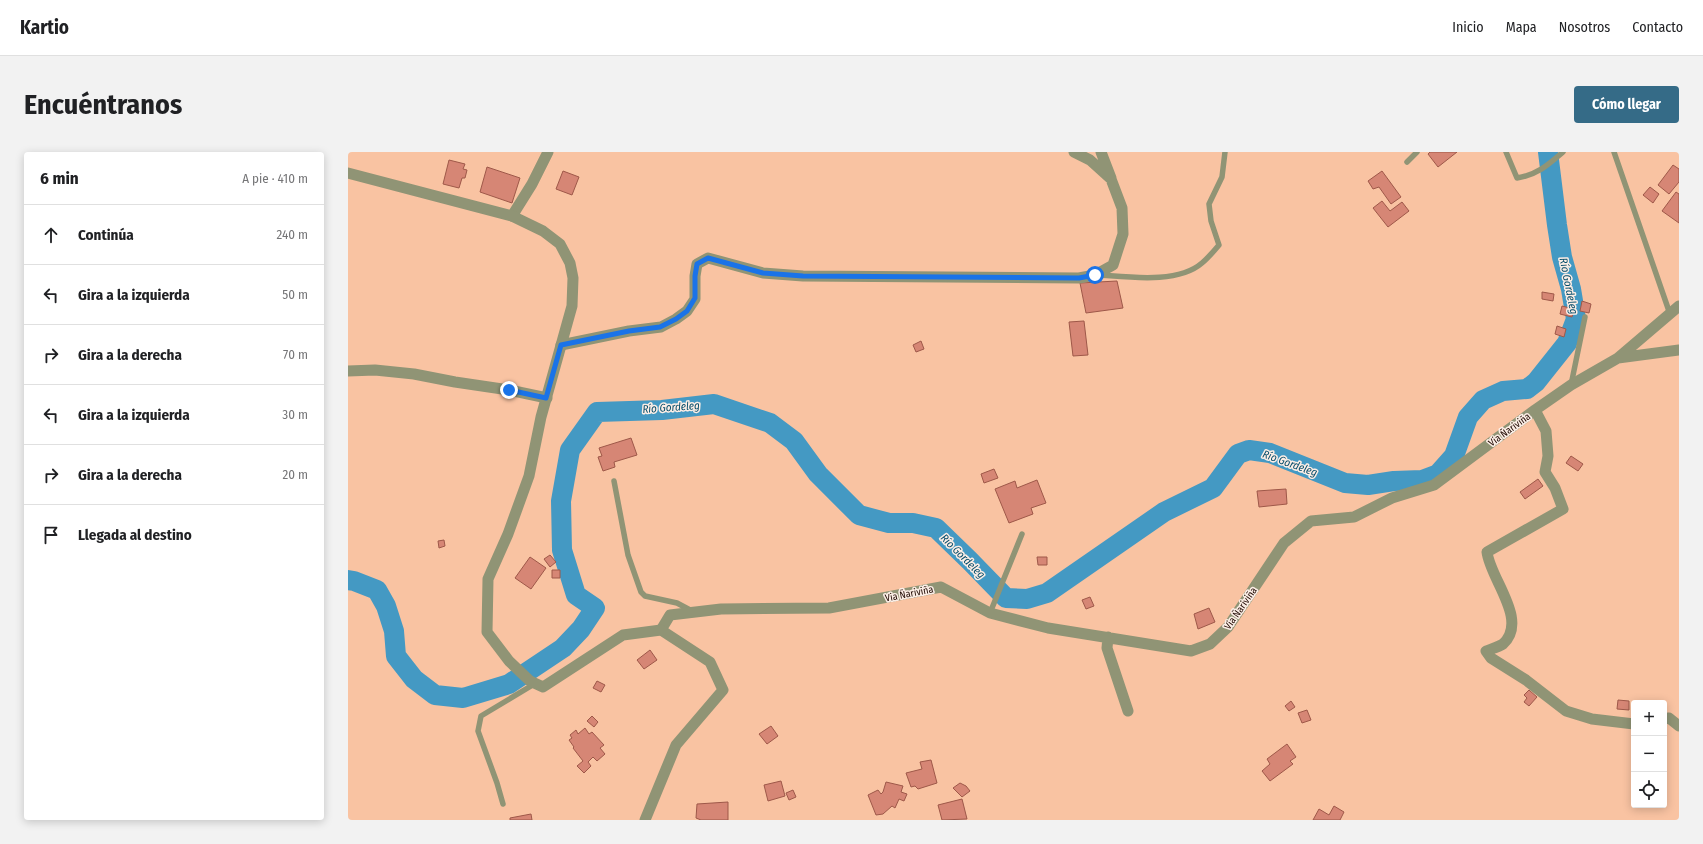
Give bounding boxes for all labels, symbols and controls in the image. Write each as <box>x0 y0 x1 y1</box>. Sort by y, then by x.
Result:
text: Kartio <box>20 16 69 39</box>
text: Inicio <box>1452 19 1484 36</box>
text: Mapa <box>1506 19 1537 36</box>
text: Nosotros <box>1559 19 1610 36</box>
text: Contacto <box>1632 19 1683 36</box>
button: Cómo llegar <box>1574 86 1679 123</box>
text: Encuéntranos <box>24 88 182 121</box>
text: 6 min <box>40 168 79 189</box>
text: A pie · 410 m <box>242 171 308 186</box>
icon: ahead <box>40 224 62 246</box>
text: Continúa <box>78 226 134 244</box>
text: 240 m <box>276 227 308 242</box>
water label: Río Gordeleg <box>1557 257 1580 316</box>
route start <box>1086 266 1104 284</box>
icon: left <box>40 284 62 306</box>
text: Gira a la izquierda <box>78 286 190 304</box>
text: 50 m <box>282 287 308 302</box>
icon: right <box>40 344 62 366</box>
text: Gira a la derecha <box>78 346 182 364</box>
text: 70 m <box>283 347 308 362</box>
route end <box>500 381 518 399</box>
water label: Río Gordeleg <box>642 399 700 416</box>
icon: left <box>40 404 62 426</box>
text: Gira a la izquierda <box>78 406 190 424</box>
text: 30 m <box>282 407 308 422</box>
street label: Via Ñariviña <box>1486 410 1533 449</box>
water label: Río Gordeleg <box>1261 448 1319 479</box>
icon: right <box>40 464 62 486</box>
text: Gira a la derecha <box>78 466 182 484</box>
text: 20 m <box>282 467 308 482</box>
icon: arrive <box>40 524 62 546</box>
text: Llegada al destino <box>78 526 192 544</box>
water label: Río Gordeleg <box>938 531 988 581</box>
street label: Via Ñariviña <box>884 582 934 605</box>
street label: Via Ñariviña <box>1221 584 1260 632</box>
map controls <box>1631 700 1667 808</box>
button: + <box>1631 700 1667 736</box>
button: − <box>1631 736 1667 772</box>
button: locate <box>1631 772 1667 808</box>

